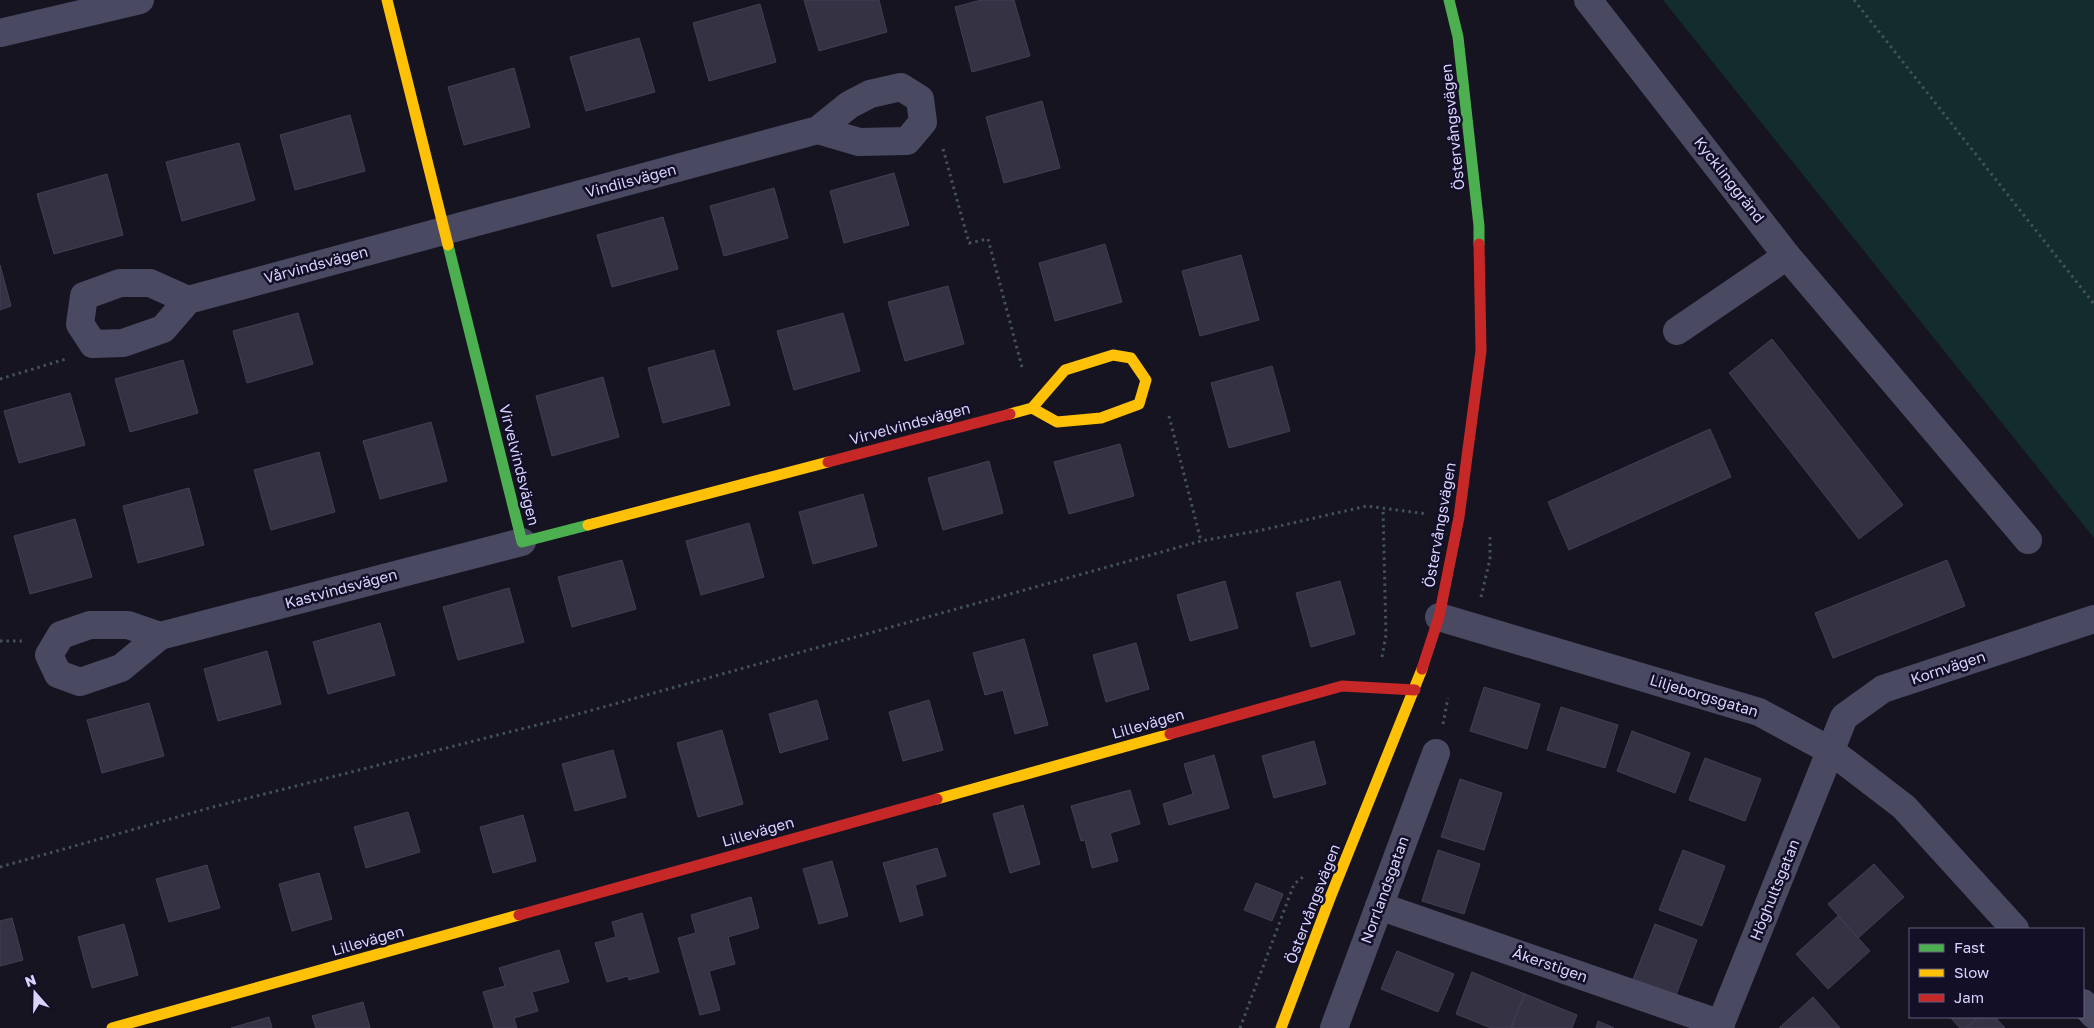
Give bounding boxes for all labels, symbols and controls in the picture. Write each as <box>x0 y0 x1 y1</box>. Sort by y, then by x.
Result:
street label: Östervångsvägen <box>1436 63 1468 191</box>
street label: Kycklinggränd <box>1691 133 1769 226</box>
street label: Vindilsvägen <box>583 159 678 201</box>
street label: Vårvindsvägen <box>262 242 370 287</box>
street label: Virvelvindsvägen <box>847 398 972 448</box>
street label: Virvelvindsvägen <box>496 402 544 527</box>
street label: Östervångsvägen <box>1419 461 1459 589</box>
street label: Kastvindsvägen <box>283 564 399 612</box>
street label: Kornvägen <box>1908 647 1987 688</box>
street label: Liljeborgsgatan <box>1648 670 1761 720</box>
street label: Lillevägen <box>1110 704 1186 742</box>
street label: Lillevägen <box>720 812 796 850</box>
street label: Norrlandsgatan <box>1356 833 1412 946</box>
street label: Höghultsgatan <box>1746 836 1803 943</box>
street label: Östervångsvägen <box>1281 841 1343 966</box>
street label: Lillevägen <box>330 921 406 959</box>
legend <box>1909 928 2084 1018</box>
text: Fast <box>1954 938 1985 956</box>
street label: Åkerstigen <box>1511 943 1590 985</box>
text: Slow <box>1954 963 1989 981</box>
north arrow <box>10 968 60 1018</box>
text: N <box>22 971 38 990</box>
text: Jam <box>1954 988 1984 1006</box>

